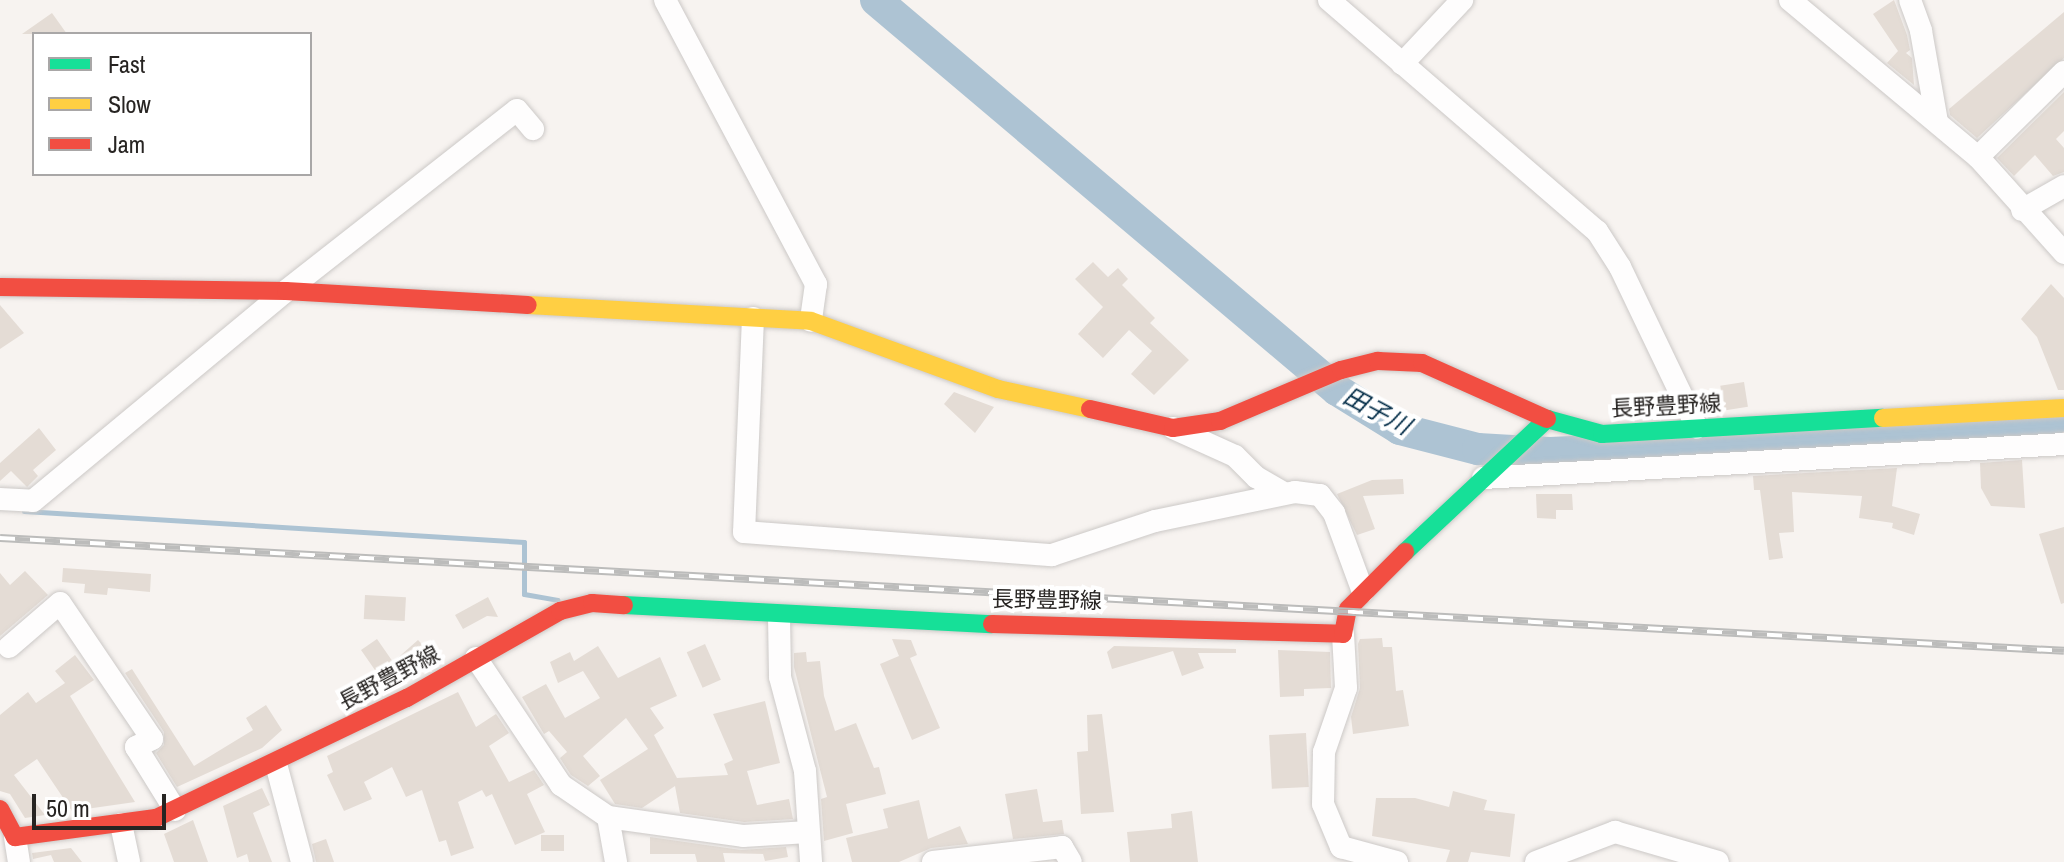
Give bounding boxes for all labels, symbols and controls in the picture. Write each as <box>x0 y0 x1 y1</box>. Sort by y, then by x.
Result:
legend <box>32 32 312 176</box>
text: Fast <box>108 48 145 80</box>
text: Slow <box>108 88 151 120</box>
text: Jam <box>108 128 145 160</box>
water label: 田子川 <box>1338 381 1416 441</box>
street label: 長野豊野線 <box>1610 390 1722 422</box>
street label: 長野豊野線 <box>992 586 1102 614</box>
street label: 長野豊野線 <box>334 641 444 715</box>
scale bar <box>36 778 170 828</box>
text: 50 m <box>46 792 90 824</box>

